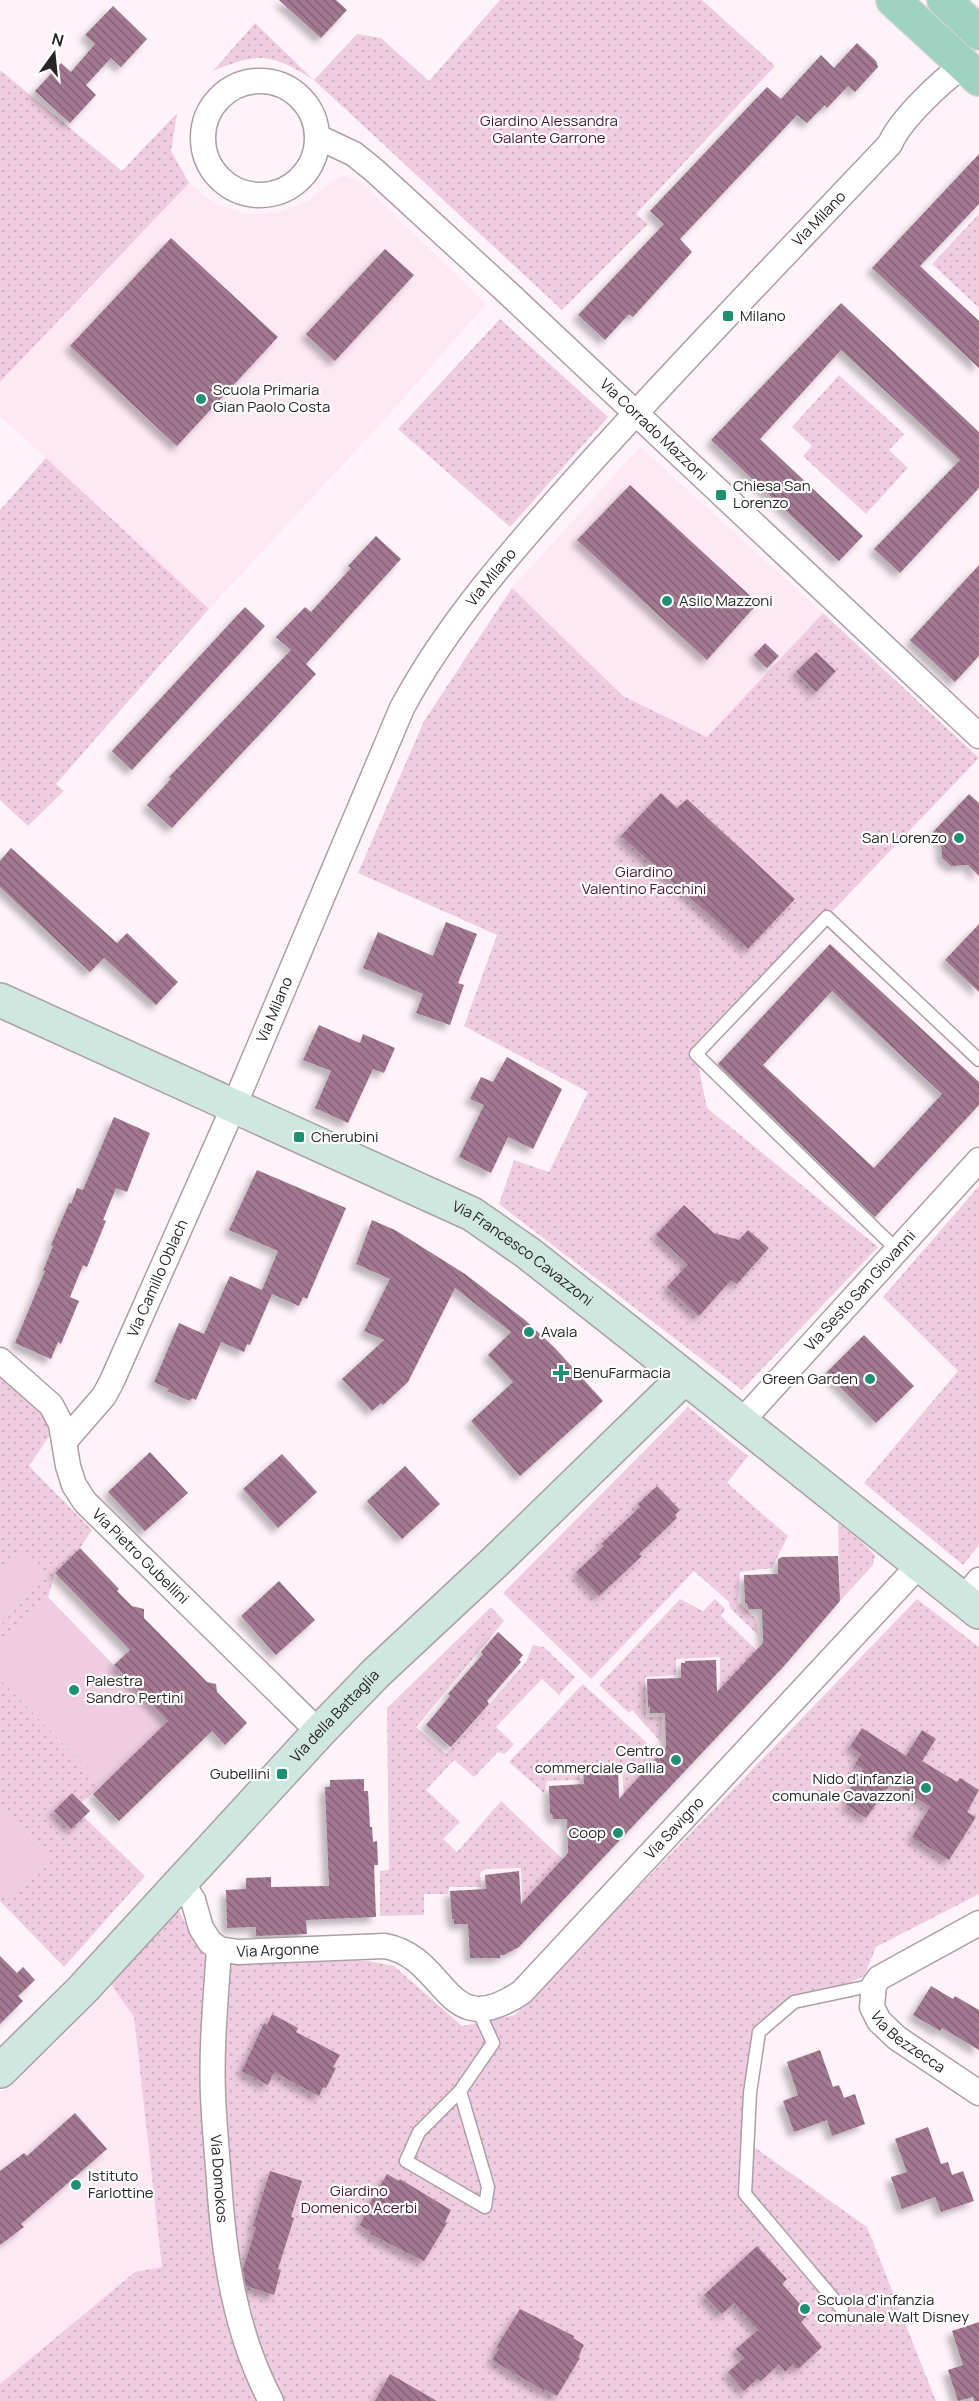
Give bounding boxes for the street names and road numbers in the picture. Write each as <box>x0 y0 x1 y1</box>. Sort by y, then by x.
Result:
street label: Via Milano <box>787 186 850 251</box>
street label: Via Corrado Mazzoni <box>595 374 712 485</box>
street label: Via Milano <box>461 543 521 610</box>
street label: Via Milano <box>251 973 297 1045</box>
street label: Via Francesco Cavazzoni <box>449 1195 598 1310</box>
street label: Via Camillo Oblach <box>122 1216 192 1340</box>
street label: Via Sesto San Giovanni <box>800 1225 920 1355</box>
street label: Via Pietro Gubellini <box>88 1504 194 1609</box>
street label: Via della Battaglia <box>285 1665 384 1767</box>
street label: Via Savigno <box>640 1792 709 1864</box>
street label: Via Argonne <box>236 1938 320 1962</box>
street label: Via Bezzecca <box>866 2007 950 2077</box>
street label: Via Domokos <box>205 2134 233 2224</box>

